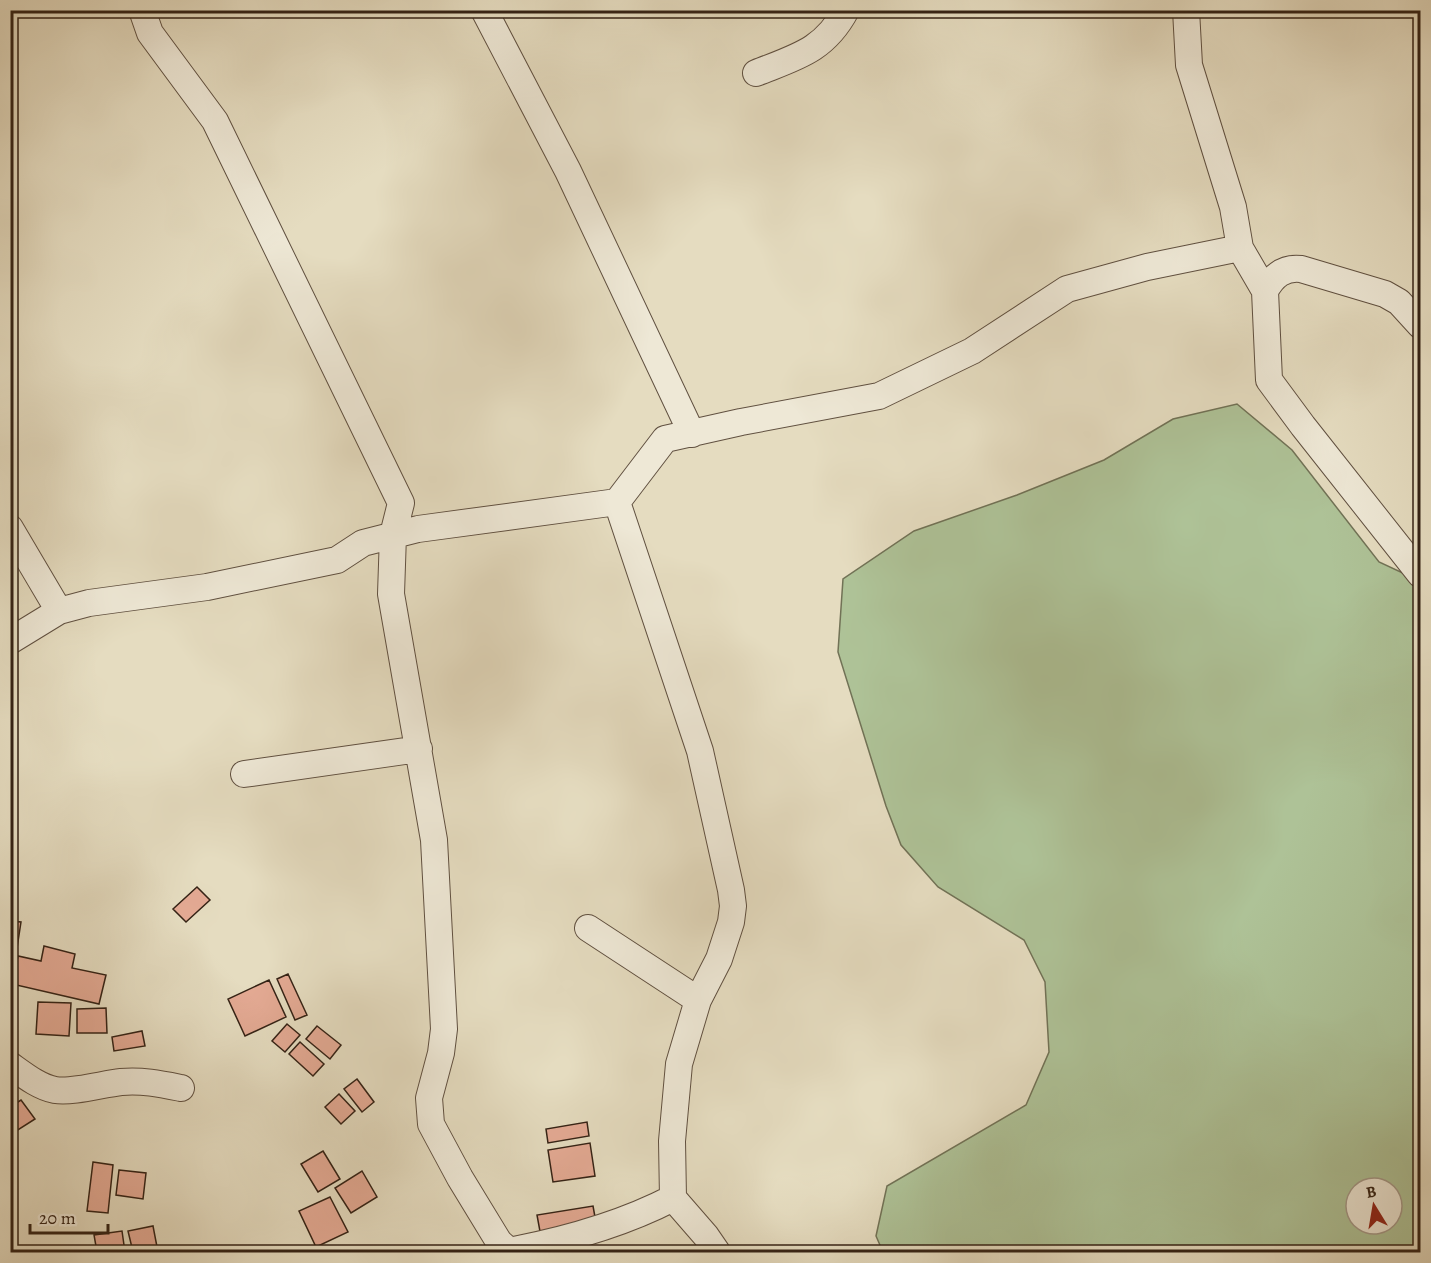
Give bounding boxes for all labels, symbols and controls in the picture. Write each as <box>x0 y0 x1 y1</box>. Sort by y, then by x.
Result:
north arrow <box>1344 1176 1404 1236</box>
text: B <box>1364 1181 1378 1204</box>
scale bar <box>30 1197 108 1235</box>
text: 20 m <box>39 1206 76 1230</box>

